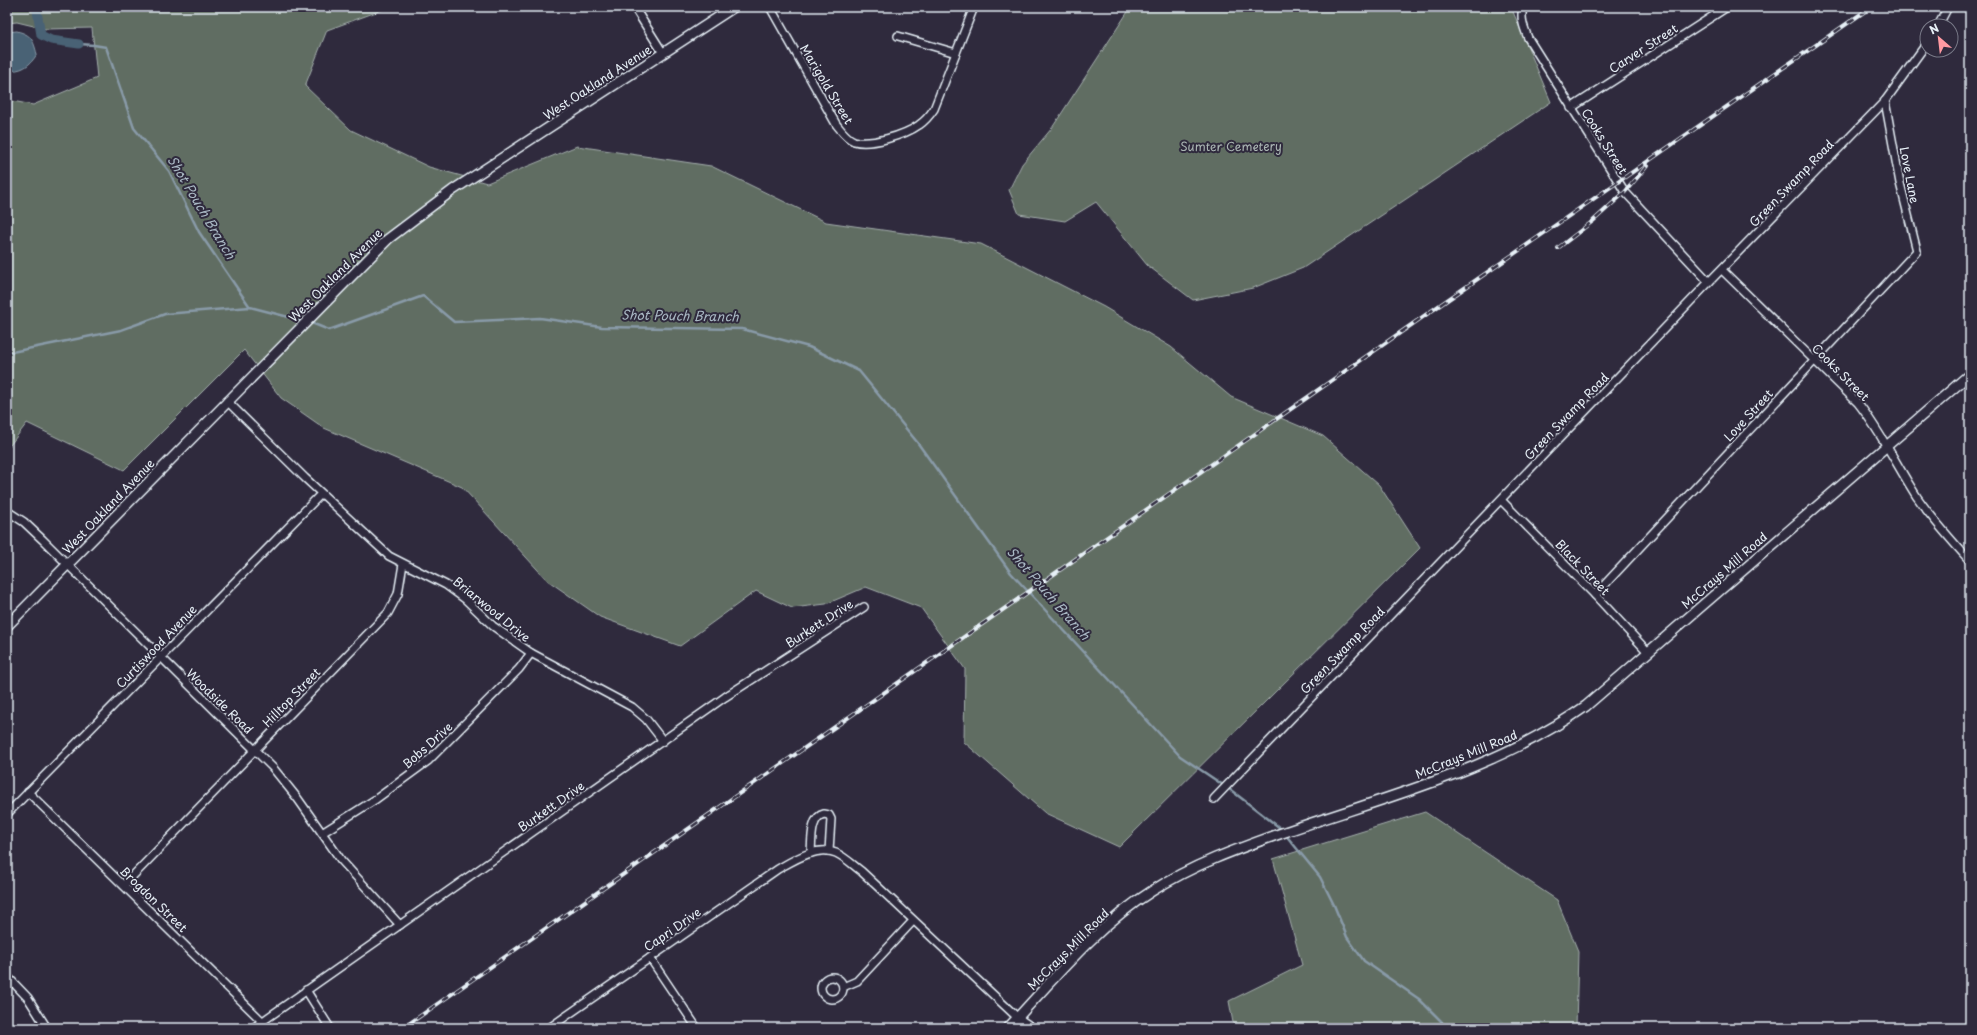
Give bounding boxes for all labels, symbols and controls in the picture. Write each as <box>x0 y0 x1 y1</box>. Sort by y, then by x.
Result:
north arrow <box>1919 18 1959 58</box>
street label: Carver Street <box>1605 19 1681 77</box>
text: N <box>1926 19 1942 38</box>
street label: West Oakland Avenue <box>539 40 655 124</box>
street label: Marigold Street <box>796 41 858 127</box>
street label: Cooks Street <box>1578 105 1632 178</box>
street label: Green Swamp Road <box>1745 135 1837 231</box>
park label: Sumter Cemetery <box>1180 137 1282 155</box>
street label: Love Lane <box>1896 145 1924 205</box>
water label: Shot Pouch Branch <box>164 152 241 263</box>
street label: West Oakland Avenue <box>284 224 386 326</box>
water label: Shot Pouch Branch <box>621 304 739 326</box>
street label: Cooks Street <box>1808 339 1874 405</box>
street label: Green Swamp Road <box>1520 368 1612 464</box>
street label: Love Street <box>1719 385 1777 445</box>
street label: West Oakland Avenue <box>58 454 159 558</box>
street label: McCrays Mill Road <box>1677 527 1771 613</box>
street label: Black Street <box>1552 535 1614 599</box>
water label: Shot Pouch Branch <box>1003 542 1095 644</box>
street label: Briarwood Drive <box>450 572 534 646</box>
street label: Burkett Drive <box>782 594 857 652</box>
street label: Curtiswood Avenue <box>111 600 201 692</box>
street label: Green Swamp Road <box>1296 602 1388 698</box>
street label: Hilltop Street <box>258 663 324 731</box>
street label: Woodside Road <box>182 664 258 738</box>
street label: Bobs Drive <box>398 717 456 773</box>
street label: McCrays Mill Road <box>1412 725 1520 783</box>
street label: Burkett Drive <box>514 776 588 836</box>
street label: Brogdon Street <box>116 862 192 936</box>
street label: Capri Drive <box>640 903 704 955</box>
street label: McCrays Mill Road <box>1023 904 1113 994</box>

